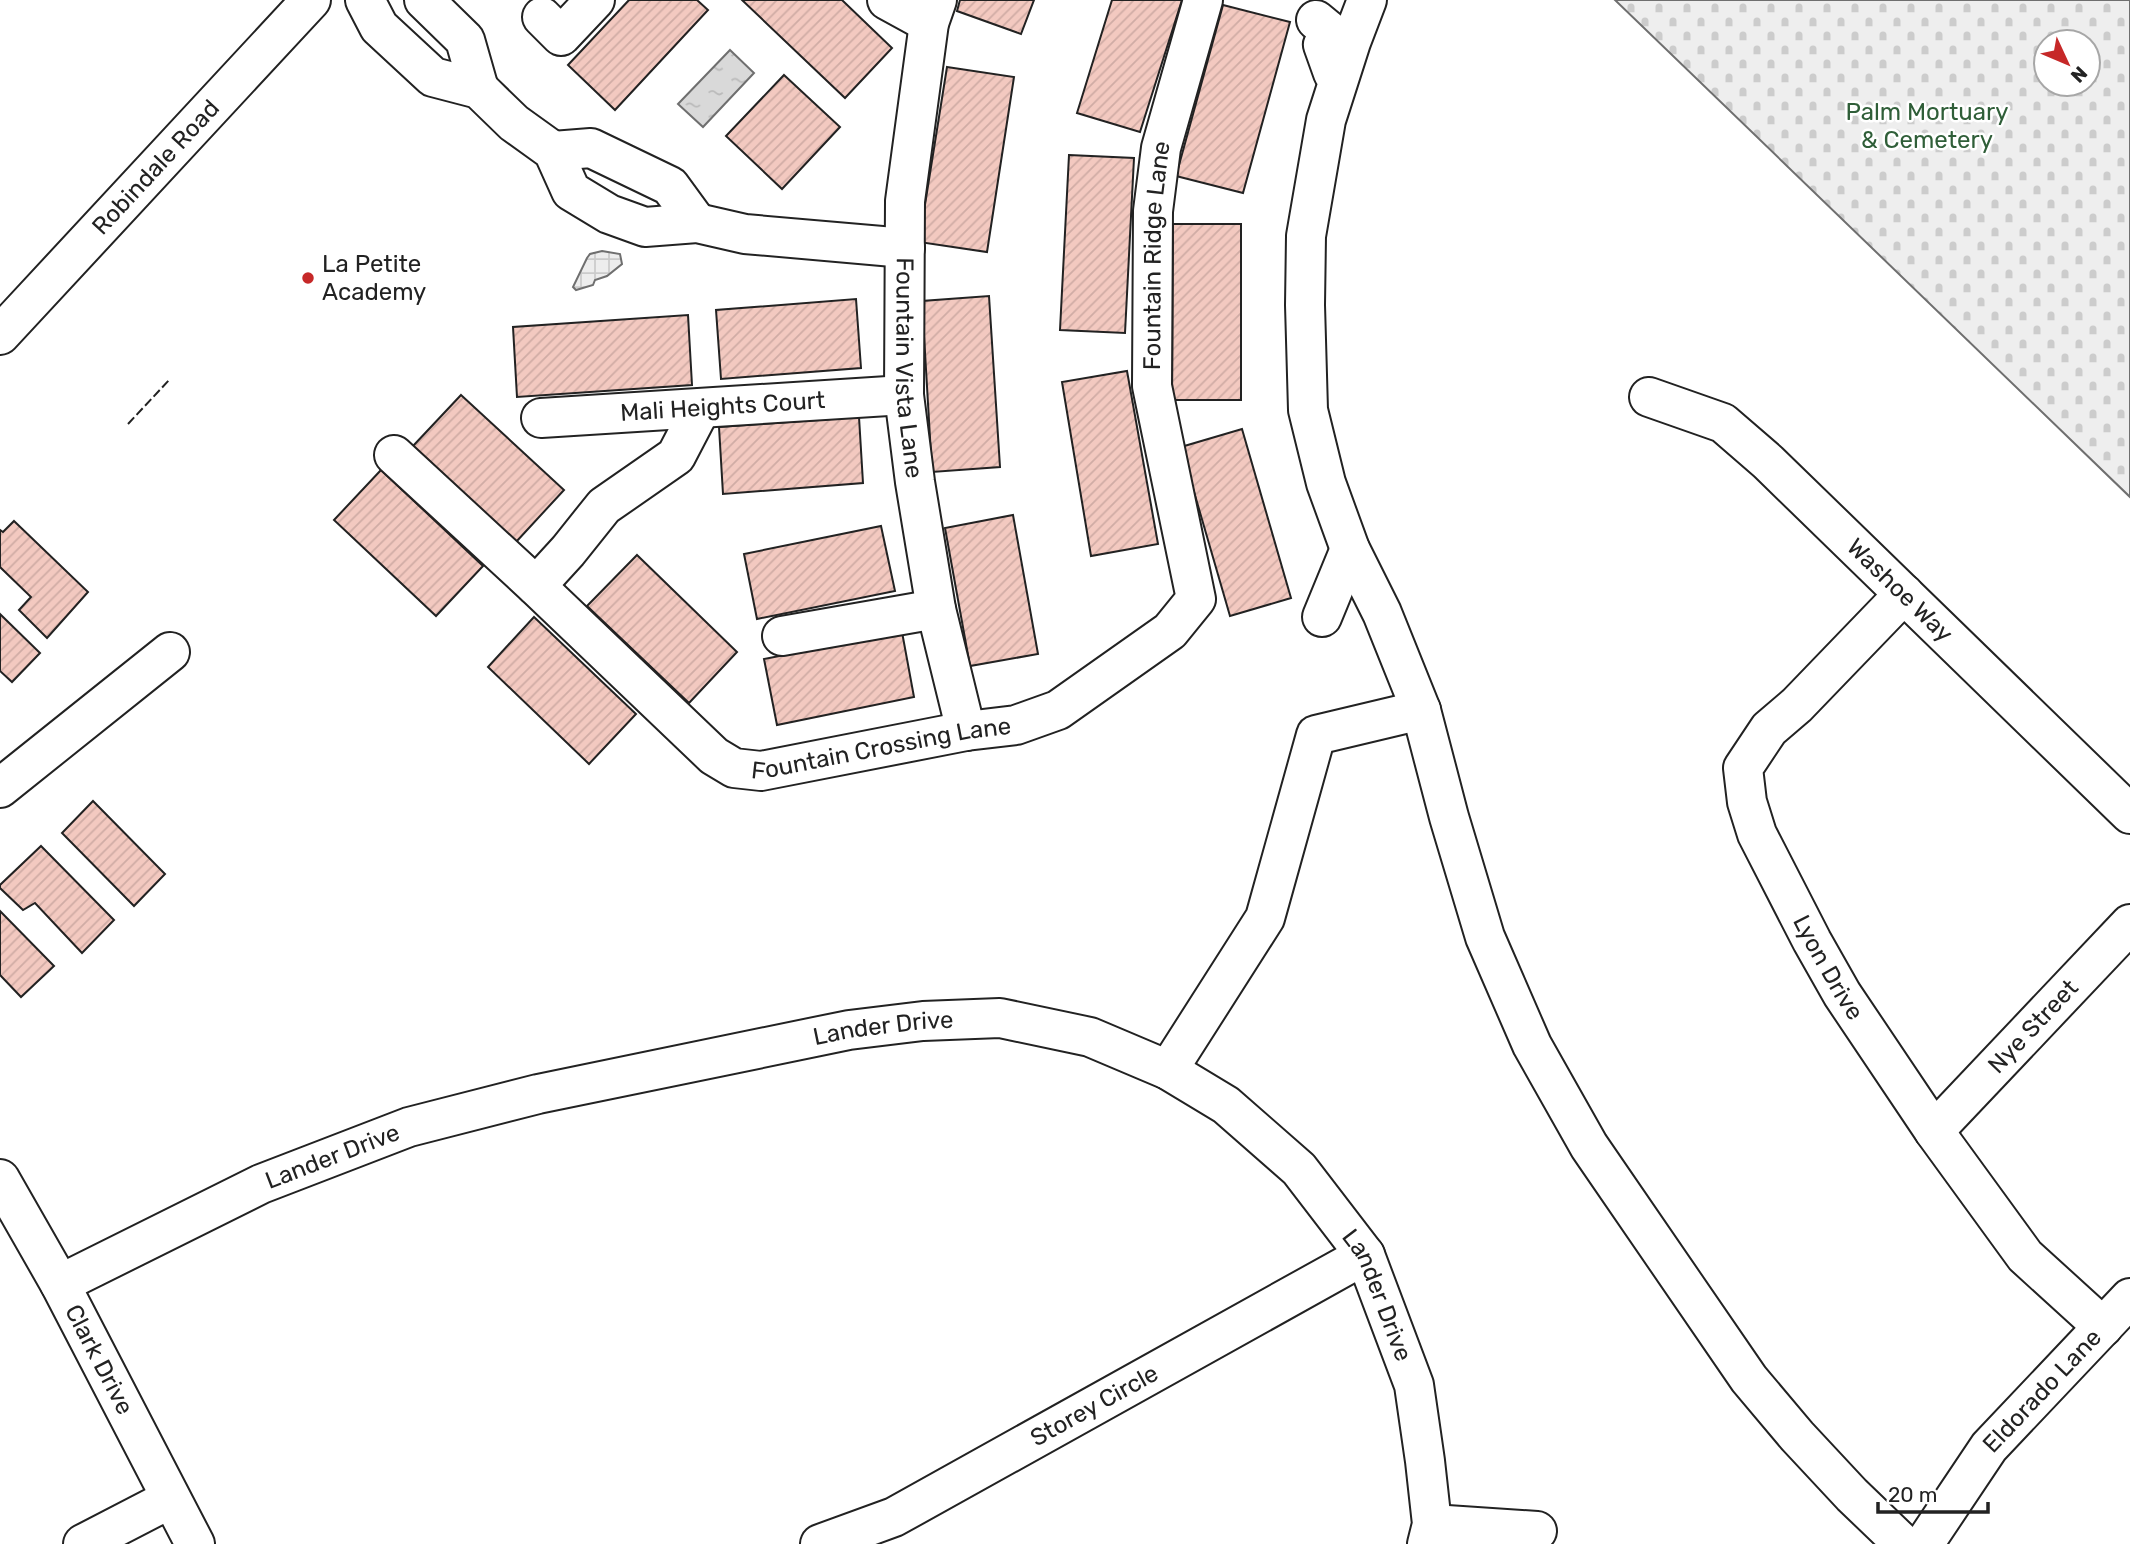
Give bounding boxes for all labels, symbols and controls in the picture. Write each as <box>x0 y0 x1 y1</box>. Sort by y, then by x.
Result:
north arrow <box>2032 28 2102 98</box>
text: N <box>2066 62 2092 87</box>
street label: Robindale Road <box>86 94 225 240</box>
park label: Palm Mortuary & Cemetery <box>1846 98 2008 154</box>
street label: Fountain Ridge Lane <box>1138 138 1176 370</box>
place label: La Petite Academy <box>322 250 426 306</box>
street label: Fountain Vista Lane <box>890 257 928 480</box>
marker: La Petite Academy <box>300 270 316 286</box>
street label: Mali Heights Court <box>619 386 826 427</box>
street label: Washoe Way <box>1841 533 1959 648</box>
street label: Fountain Crossing Lane <box>750 712 1013 785</box>
street label: Lyon Drive <box>1787 911 1869 1025</box>
street label: Nye Street <box>1982 974 2084 1079</box>
street label: Lander Drive <box>810 1006 954 1051</box>
street label: Lander Drive <box>261 1118 403 1195</box>
street label: Lander Drive <box>1336 1224 1418 1365</box>
street label: Clark Drive <box>59 1300 139 1419</box>
street label: Eldorado Lane <box>1977 1323 2107 1458</box>
street label: Storey Circle <box>1026 1359 1163 1452</box>
scale bar <box>1878 1470 1988 1514</box>
text: 20 m <box>1888 1482 1937 1507</box>

